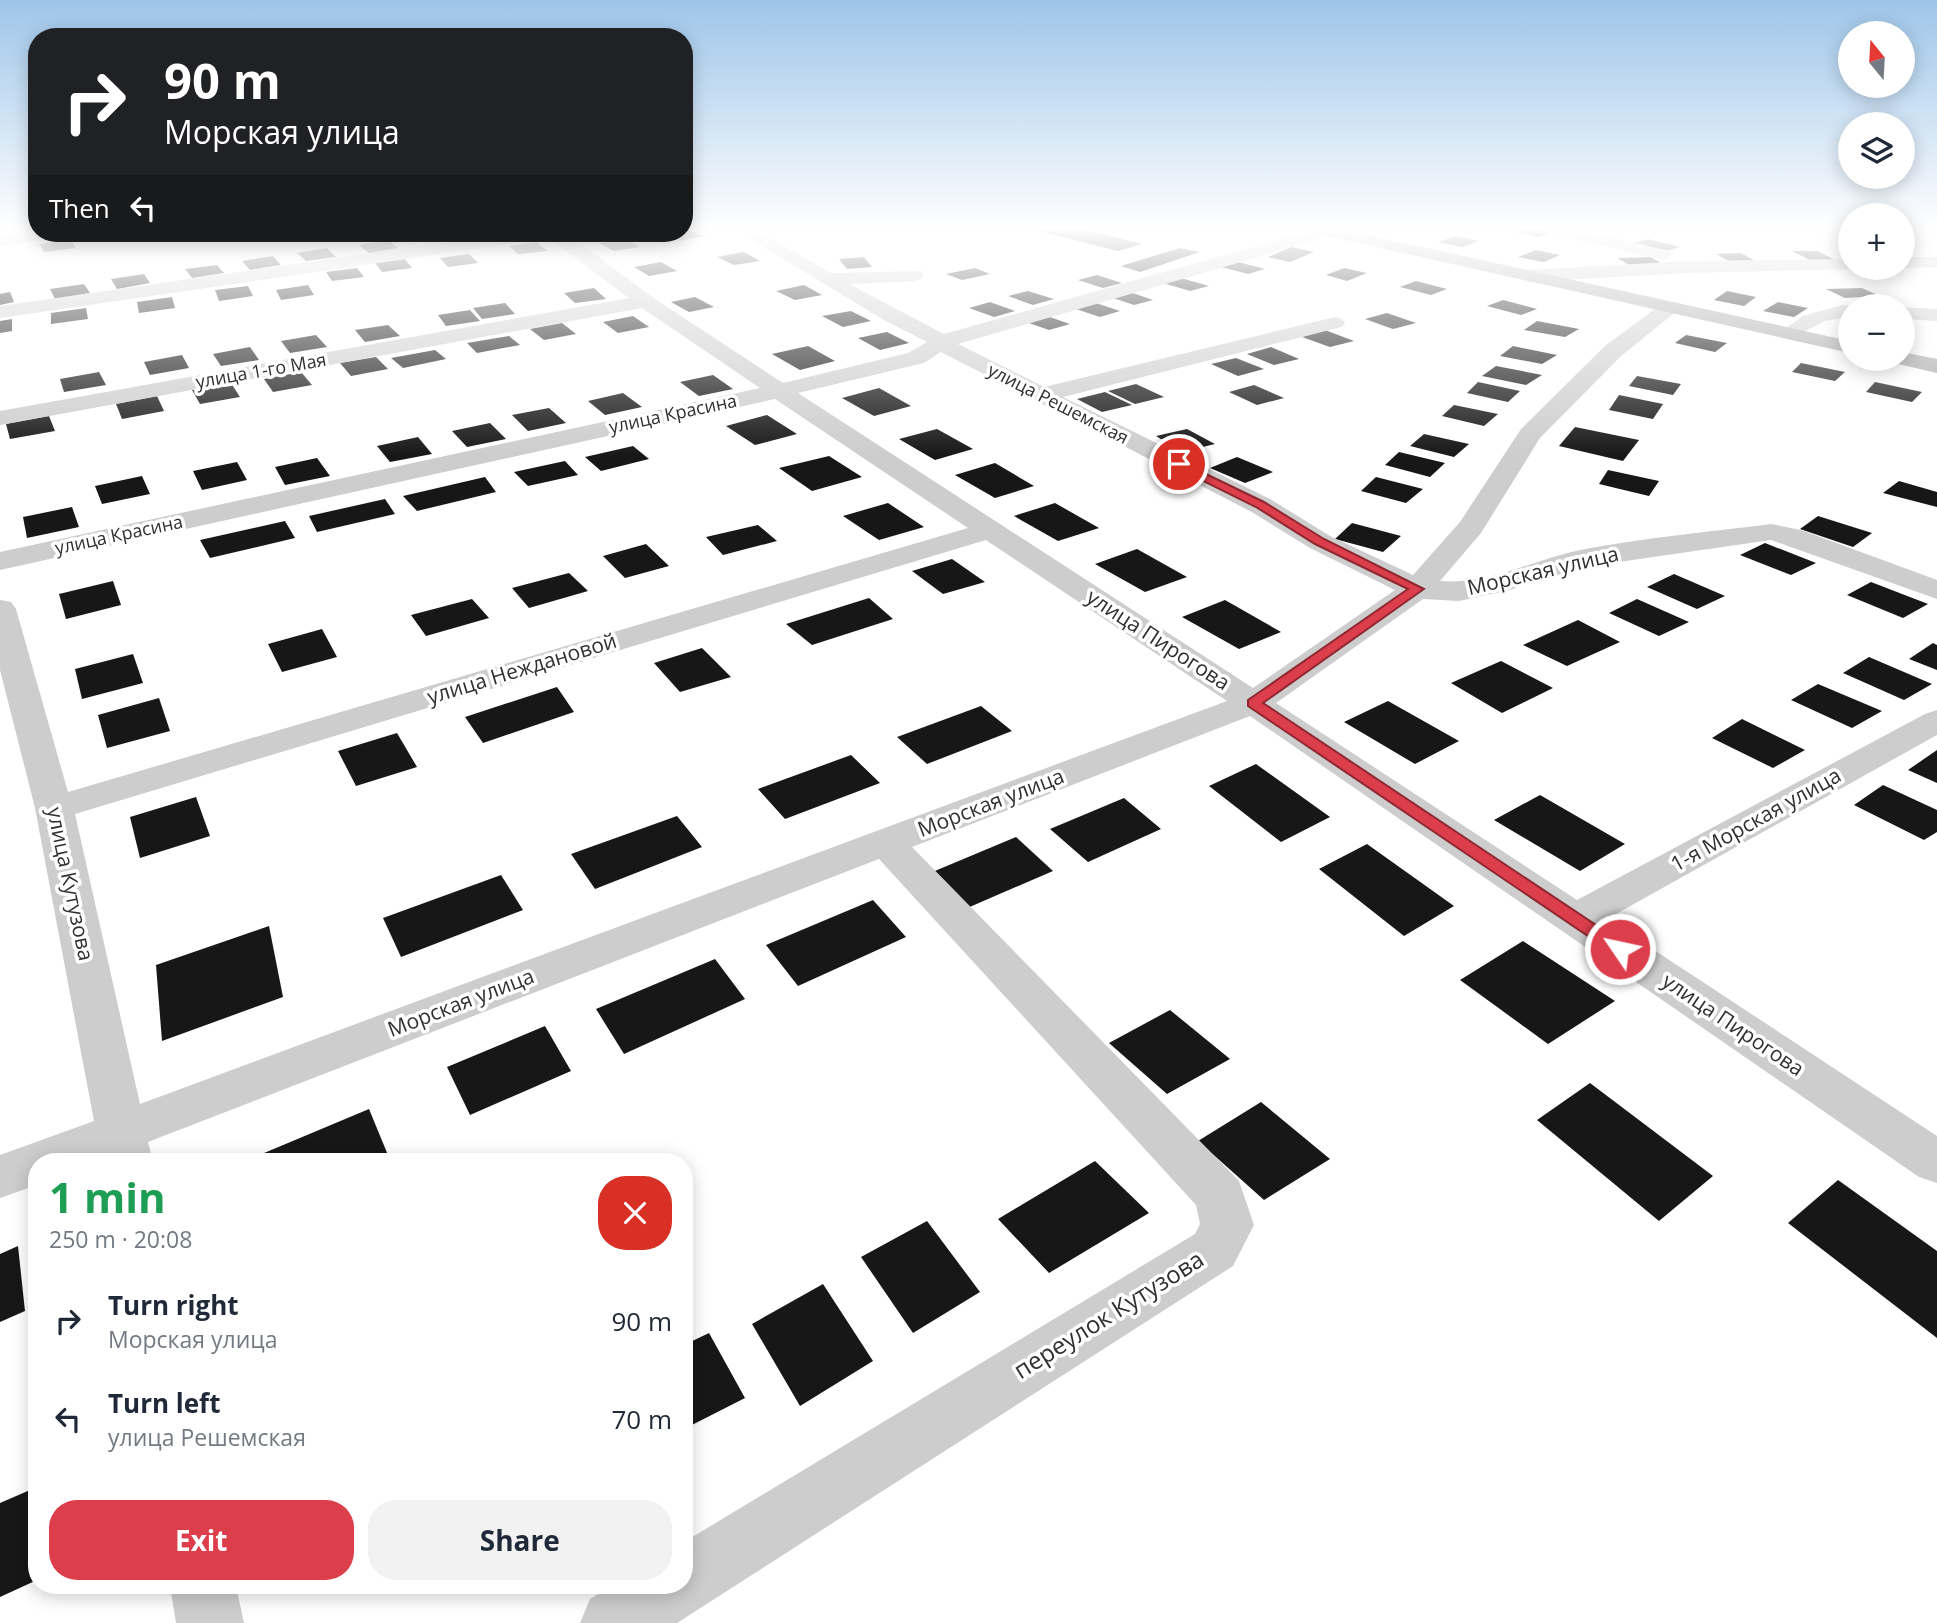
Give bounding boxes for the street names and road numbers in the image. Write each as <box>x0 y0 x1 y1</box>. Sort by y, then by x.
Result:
street label: улица 1-го Мая <box>194 347 328 393</box>
street label: улица Решемская <box>984 357 1133 449</box>
street label: улица Красина <box>607 388 739 438</box>
street label: улица Красина <box>53 509 185 559</box>
street label: Морская улица <box>1464 539 1621 601</box>
street label: улица Пирогова <box>1081 582 1236 696</box>
street label: улица Неждановой <box>424 626 620 710</box>
street label: Морская улица <box>913 761 1068 843</box>
street label: 1-я Морская улица <box>1665 761 1846 878</box>
street label: улица Кутузова <box>41 804 101 963</box>
street label: Морская улица <box>383 961 538 1043</box>
street label: улица Пирогова <box>1657 966 1810 1082</box>
street label: переулок Кутузова <box>1007 1242 1210 1386</box>

